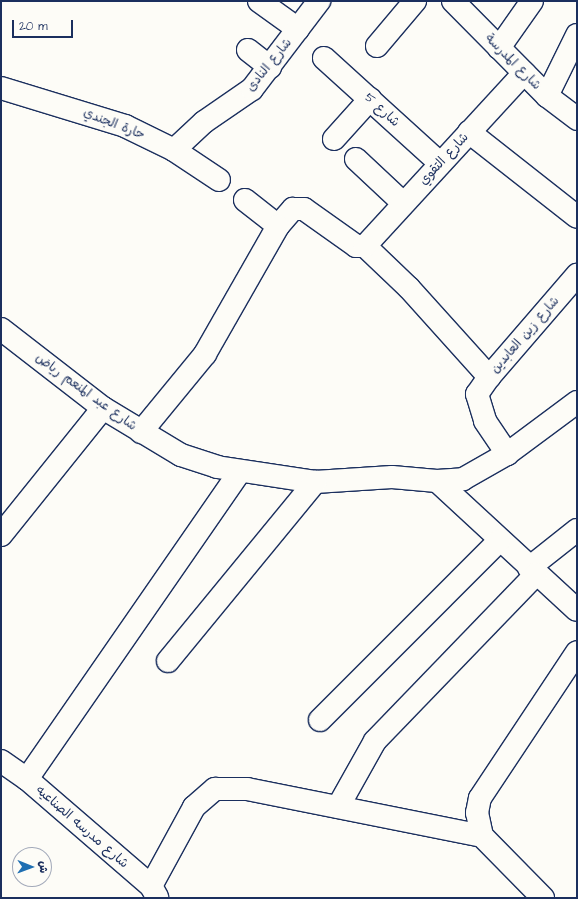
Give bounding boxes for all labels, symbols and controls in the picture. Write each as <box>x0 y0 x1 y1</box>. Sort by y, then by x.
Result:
scale bar <box>14 12 75 38</box>
text: 20 m <box>19 18 48 35</box>
street label: شارع المدرسة <box>482 31 544 93</box>
street label: شارع النادى <box>243 35 295 95</box>
street label: شارع 5 <box>361 90 403 130</box>
street label: حارة الجندي <box>81 105 147 143</box>
street label: شارع التقوي <box>416 130 472 188</box>
street label: شارع زين العابدين <box>487 293 563 377</box>
street label: شارع عبد المنعم رياض <box>32 350 140 434</box>
street label: شارع مدرسه الصناعيه <box>32 782 132 872</box>
north arrow <box>12 847 52 887</box>

